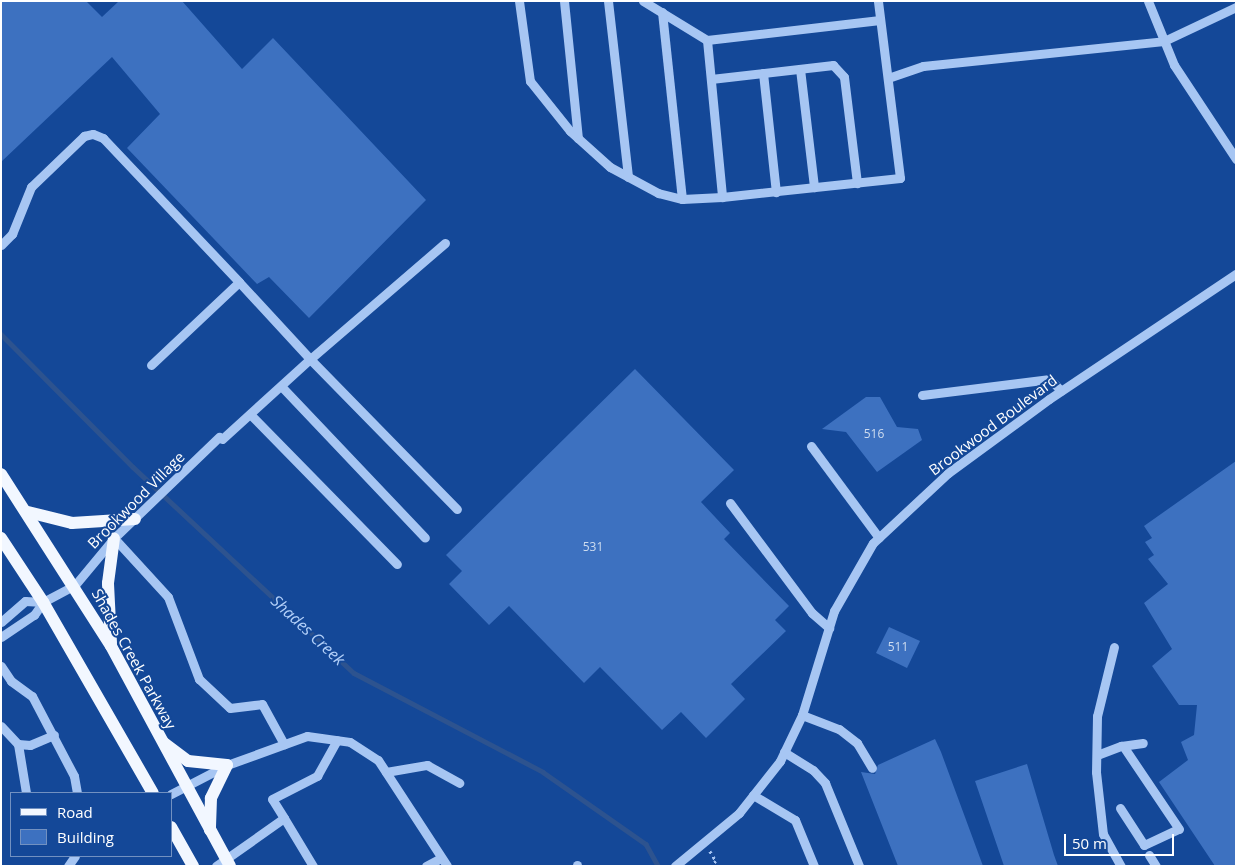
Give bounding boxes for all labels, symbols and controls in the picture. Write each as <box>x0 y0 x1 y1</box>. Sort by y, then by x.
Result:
street label: Brookwood Boulevard <box>925 371 1061 479</box>
house number: 516 <box>864 427 884 441</box>
street label: Brookwood Village <box>84 448 188 552</box>
house number: 531 <box>583 540 603 554</box>
street label: Shades Creek Parkway <box>88 586 180 732</box>
water label: Shades Creek <box>267 591 349 669</box>
house number: 511 <box>888 640 908 654</box>
legend <box>10 792 172 857</box>
text: Road <box>57 802 93 822</box>
scale bar <box>1067 824 1177 856</box>
text: Building <box>57 827 114 847</box>
text: 50 m <box>1072 833 1107 853</box>

